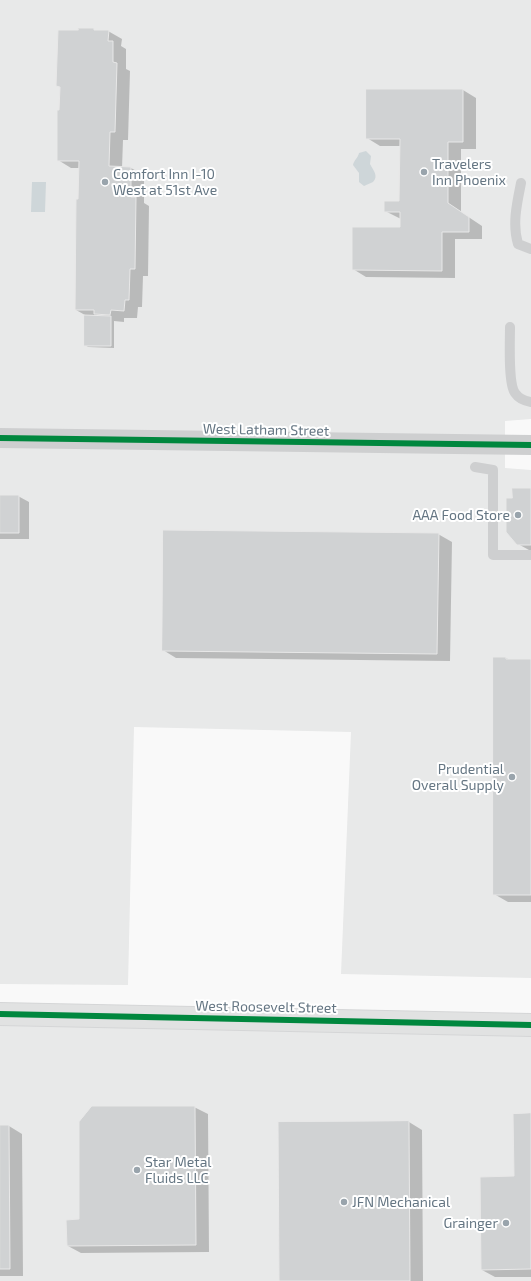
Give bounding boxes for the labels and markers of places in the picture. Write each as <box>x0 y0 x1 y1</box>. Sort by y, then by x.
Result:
place label: Travelers Inn Phoenix <box>432 156 506 188</box>
place label: Comfort Inn I-10 West at 51st Ave <box>113 166 217 198</box>
marker: Travelers Inn Phoenix <box>419 167 429 177</box>
marker: Comfort Inn I-10 West at 51st Ave <box>100 177 110 187</box>
place label: AAA Food Store <box>412 507 510 523</box>
marker: AAA Food Store <box>513 510 523 520</box>
place label: Prudential Overall Supply <box>412 761 504 794</box>
marker: Prudential Overall Supply <box>507 772 517 782</box>
place label: Star Metal Fluids LLC <box>145 1154 211 1186</box>
marker: Star Metal Fluids LLC <box>132 1165 142 1175</box>
place label: JFN Mechanical <box>352 1194 450 1210</box>
marker: JFN Mechanical <box>339 1197 349 1207</box>
place label: Grainger <box>443 1215 498 1231</box>
marker: Grainger <box>501 1218 511 1228</box>

